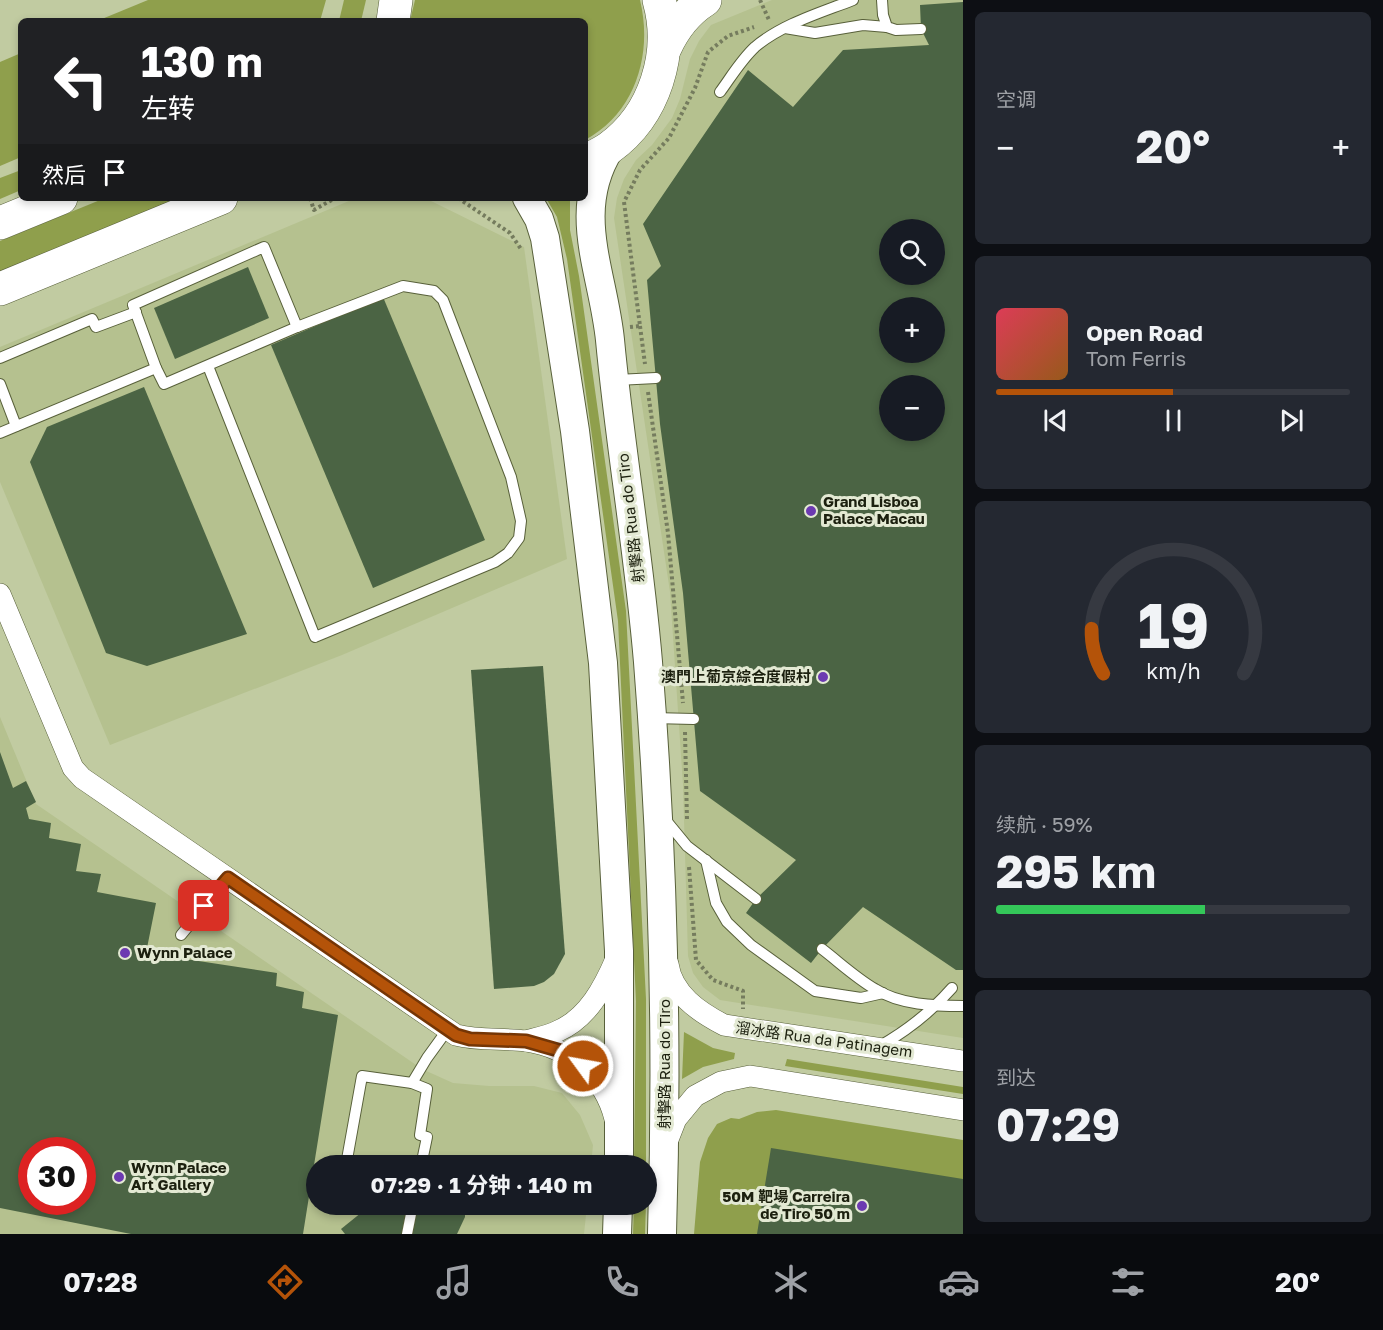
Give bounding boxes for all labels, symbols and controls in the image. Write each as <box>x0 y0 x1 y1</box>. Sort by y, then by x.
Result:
text: 130 m <box>141 36 263 86</box>
icon: left <box>42 42 120 120</box>
text: 空调 <box>996 87 1036 111</box>
text: 左转 <box>141 92 195 124</box>
text: 20° <box>1136 119 1210 173</box>
text: − <box>996 128 1014 167</box>
text: + <box>1332 128 1350 167</box>
icon: arrive <box>98 156 131 189</box>
text: 然后 <box>42 161 86 188</box>
map controls <box>879 219 945 441</box>
button: search <box>879 219 945 285</box>
button: + <box>879 297 945 363</box>
text: Open Road <box>1086 319 1203 346</box>
text: Tom Ferris <box>1086 346 1186 370</box>
button: − <box>879 375 945 441</box>
icon: previous <box>1039 404 1072 437</box>
icon: pause <box>1157 404 1190 437</box>
icon: next <box>1275 404 1308 437</box>
street label: 射擊路 Rua do Tiro <box>613 453 647 584</box>
place label: Grand Lisboa Palace Macau <box>823 492 925 527</box>
marker: Grand Lisboa Palace Macau <box>804 504 818 518</box>
text: 19 <box>1137 587 1209 662</box>
text: km/h <box>1146 658 1200 684</box>
place label: 澳門上葡京綜合度假村 <box>661 667 811 685</box>
marker: 澳門上葡京綜合度假村 <box>816 670 830 684</box>
text: 续航 · 59% <box>996 812 1093 836</box>
text: 295 km <box>996 844 1156 898</box>
pin <box>178 880 229 931</box>
icon: arrive <box>187 889 220 922</box>
place label: Wynn Palace <box>137 943 233 961</box>
marker: Wynn Palace <box>118 946 132 960</box>
street label: 射擊路 Rua do Tiro <box>655 999 673 1129</box>
street label: 溜冰路 Rua da Patinagem <box>735 1018 914 1060</box>
position arrow <box>551 1034 615 1098</box>
text: 到达 <box>996 1065 1036 1089</box>
text: 07:29 <box>996 1097 1120 1151</box>
speed limit sign: 30 <box>18 1137 96 1215</box>
place label: Wynn Palace Art Gallery <box>131 1158 227 1193</box>
marker: Wynn Palace Art Gallery <box>112 1170 126 1184</box>
text: 07:29 · 1 分钟 · 140 m <box>371 1171 592 1198</box>
place label: 50M 靶場 Carreira de Tiro 50 m <box>722 1187 850 1222</box>
marker: 50M 靶場 Carreira de Tiro 50 m <box>855 1199 869 1213</box>
icon: directions <box>264 1261 306 1303</box>
icon: music <box>433 1261 475 1303</box>
icon: phone <box>601 1261 643 1303</box>
icon: climate <box>770 1261 812 1303</box>
icon: car <box>938 1261 980 1303</box>
icon: filters <box>1107 1261 1149 1303</box>
text: 07:28 <box>63 1266 138 1298</box>
text: 20° <box>1275 1266 1320 1298</box>

